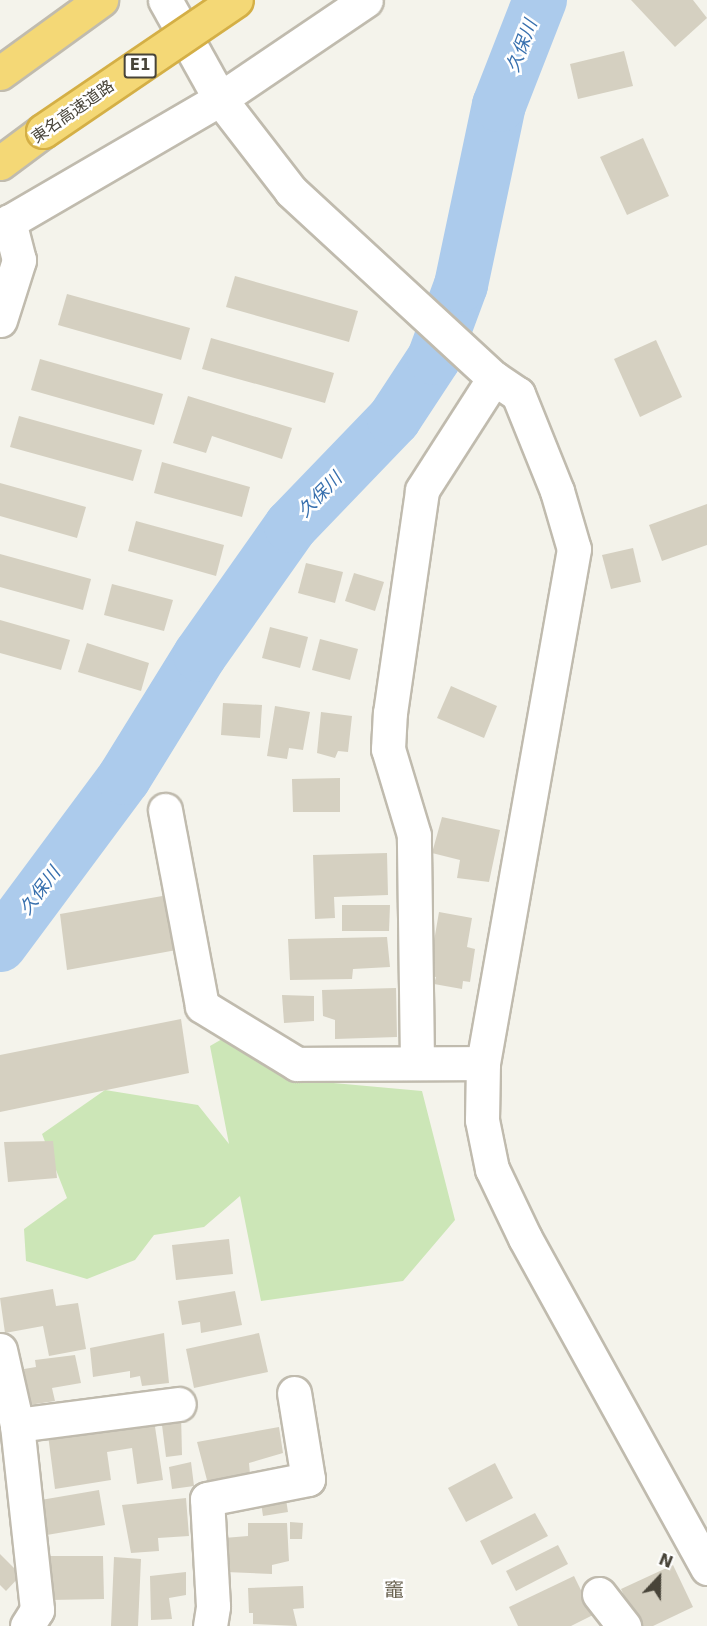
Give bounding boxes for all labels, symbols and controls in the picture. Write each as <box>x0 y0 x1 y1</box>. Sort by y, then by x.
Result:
water label: 久保川 <box>502 17 542 75</box>
road number: E1 <box>124 54 156 78</box>
street label: 東名高速道路 <box>28 77 118 147</box>
water label: 久保川 <box>293 468 347 522</box>
water label: 久保川 <box>15 863 65 919</box>
north arrow <box>629 1548 689 1608</box>
text: N <box>656 1550 676 1572</box>
district label: 竈 <box>384 1578 404 1602</box>

